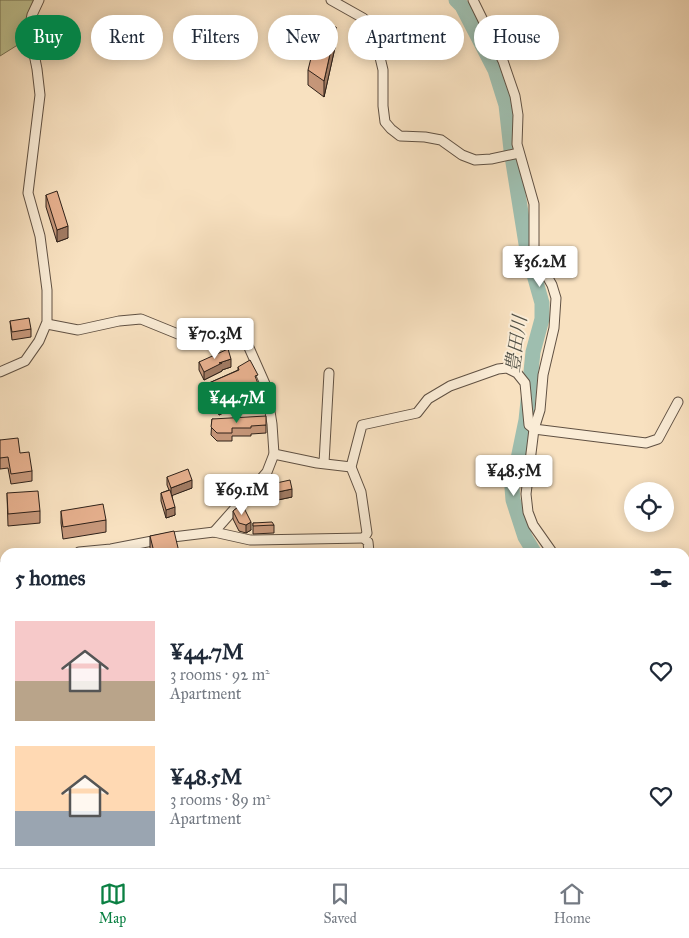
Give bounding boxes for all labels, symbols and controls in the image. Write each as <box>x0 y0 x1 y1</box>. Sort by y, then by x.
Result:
chip: Buy <box>15 15 81 60</box>
chip: Rent <box>91 15 163 60</box>
chip: Filters <box>173 15 258 60</box>
chip: New <box>268 15 338 60</box>
chip: Apartment <box>348 15 464 60</box>
chip: House <box>474 15 559 60</box>
pin: ¥36.2M <box>499 246 581 288</box>
text: ¥36.2M <box>514 252 566 271</box>
water label: 豊田川 <box>501 312 532 374</box>
pin: ¥70.3M <box>174 318 256 360</box>
text: ¥70.3M <box>188 324 242 343</box>
pin: ¥44.7M <box>196 382 278 424</box>
text: ¥44.7M <box>209 388 265 407</box>
pin: ¥48.5M <box>473 454 555 497</box>
text: ¥48.5M <box>487 461 541 480</box>
pin: ¥69.1M <box>201 474 283 516</box>
text: ¥69.1M <box>215 480 269 499</box>
map controls <box>624 482 674 532</box>
button: locate <box>624 482 674 532</box>
icon: filters <box>647 564 675 592</box>
text: 5 homes <box>15 565 86 591</box>
text: ¥44.7M <box>170 639 244 665</box>
icon: home <box>55 641 115 701</box>
icon: heart <box>647 657 675 685</box>
text: 3 rooms · 92 m² <box>170 665 270 684</box>
text: Apartment <box>170 684 242 703</box>
text: ¥48.5M <box>170 764 242 790</box>
icon: home <box>55 766 115 826</box>
icon: heart <box>647 782 675 810</box>
text: 3 rooms · 89 m² <box>170 790 270 809</box>
text: Apartment <box>170 809 242 828</box>
tab: Map <box>99 880 127 927</box>
tab: Saved <box>324 880 357 927</box>
tab: Home <box>554 880 590 927</box>

